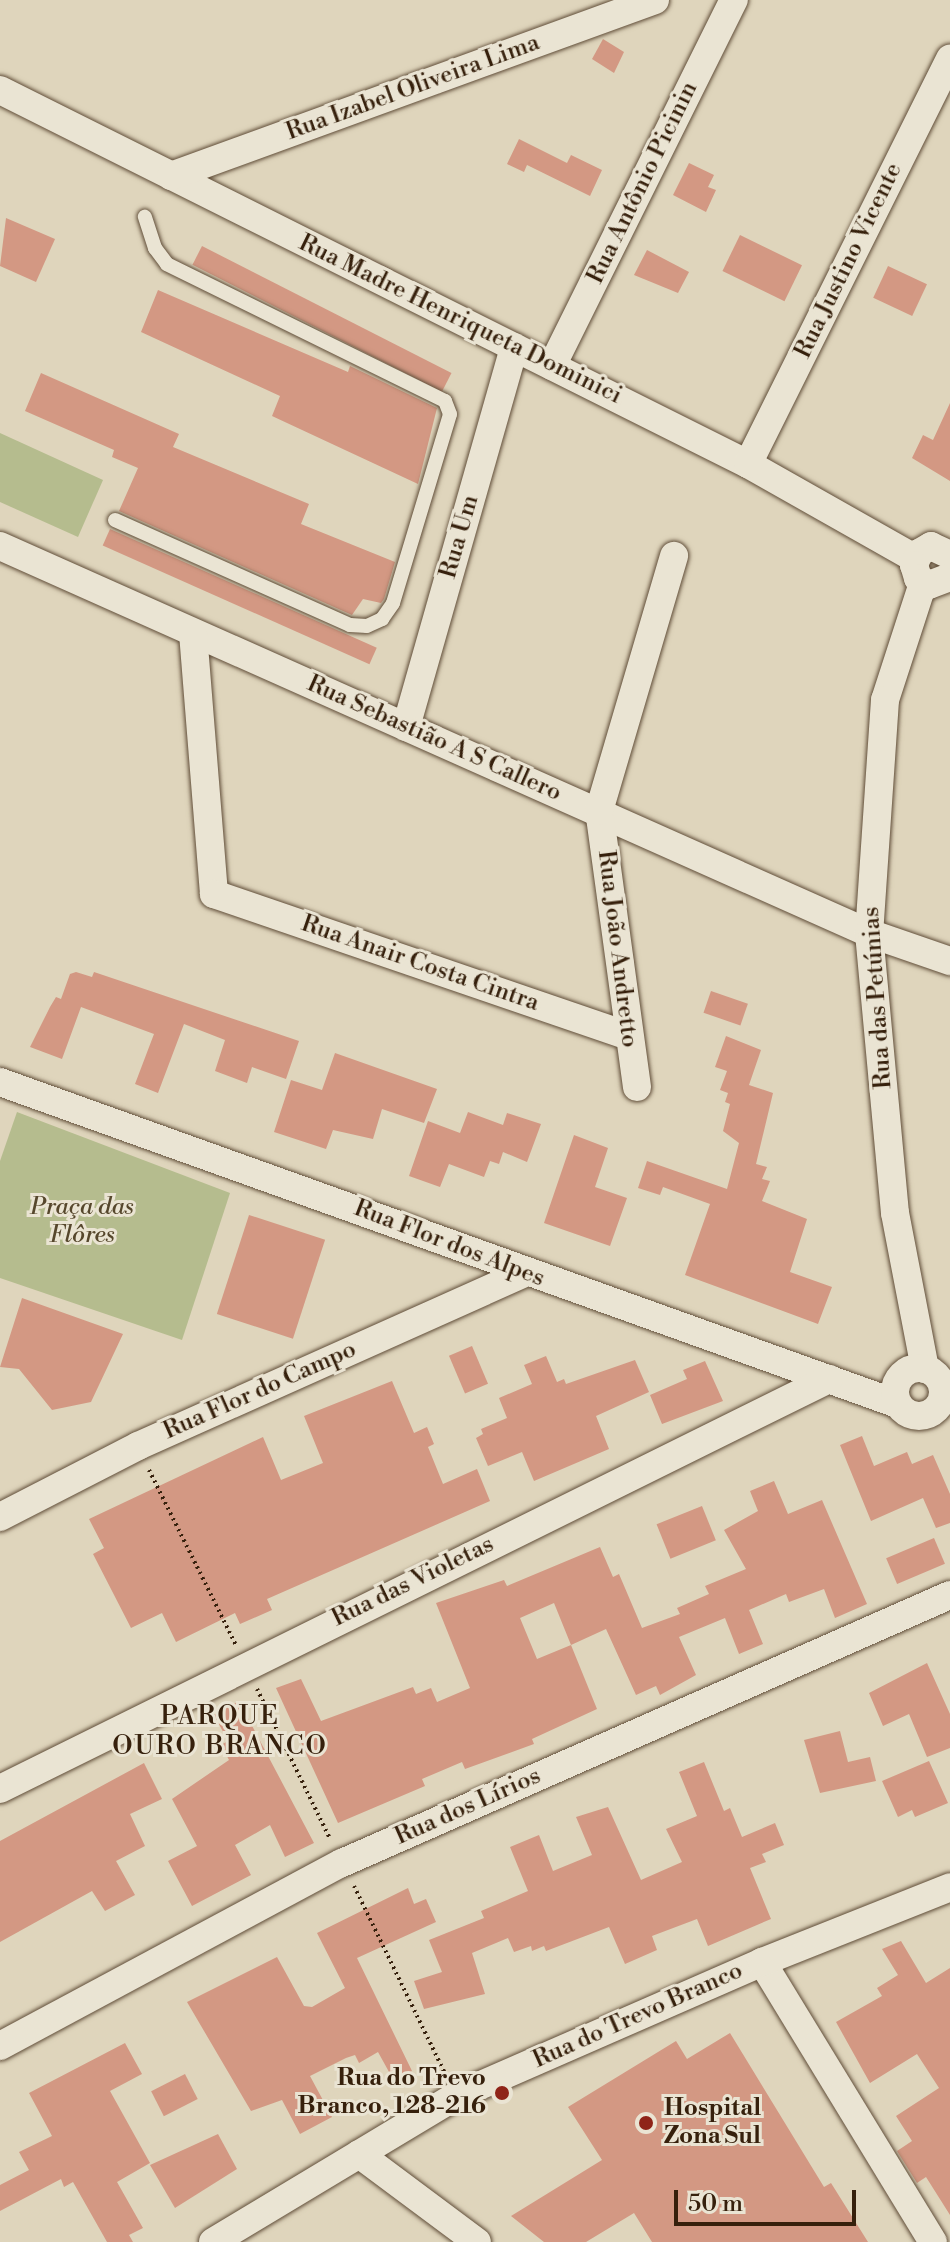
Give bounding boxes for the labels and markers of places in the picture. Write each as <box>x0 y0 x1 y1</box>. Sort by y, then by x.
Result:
place label: Rua do Trevo Branco, 128-216 <box>298 2065 486 2121</box>
marker: Rua do Trevo Branco, 128-216 <box>493 2084 511 2102</box>
place label: Hospital Zona Sul <box>664 2095 761 2151</box>
marker: Hospital Zona Sul <box>635 2112 657 2134</box>

